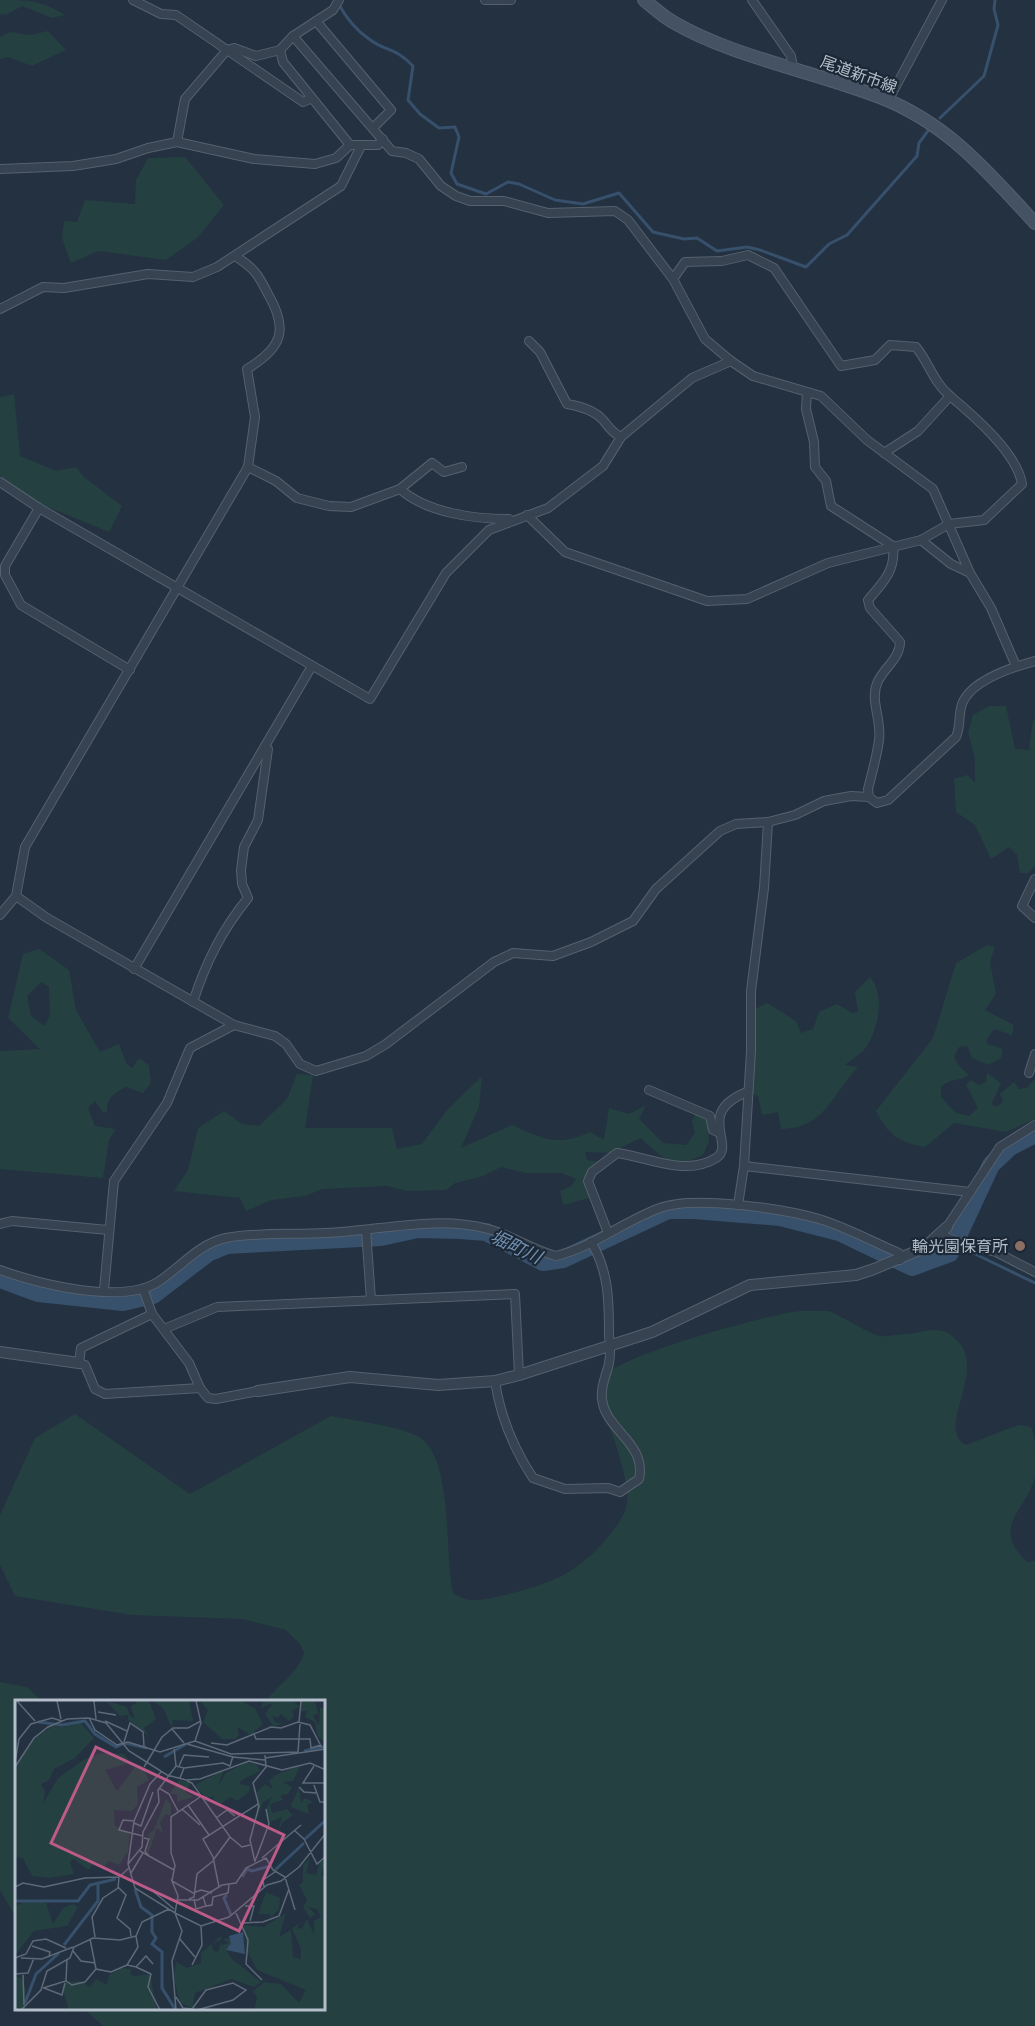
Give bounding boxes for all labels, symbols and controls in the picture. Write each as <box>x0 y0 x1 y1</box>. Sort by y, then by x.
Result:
street label: 尾道新市線 <box>818 52 900 97</box>
water label: 堀町川 <box>487 1226 547 1268</box>
place label: 輪光園保育所 <box>912 1237 1008 1256</box>
marker: 輪光園保育所 <box>1013 1239 1027 1253</box>
inset map <box>15 1700 326 2011</box>

